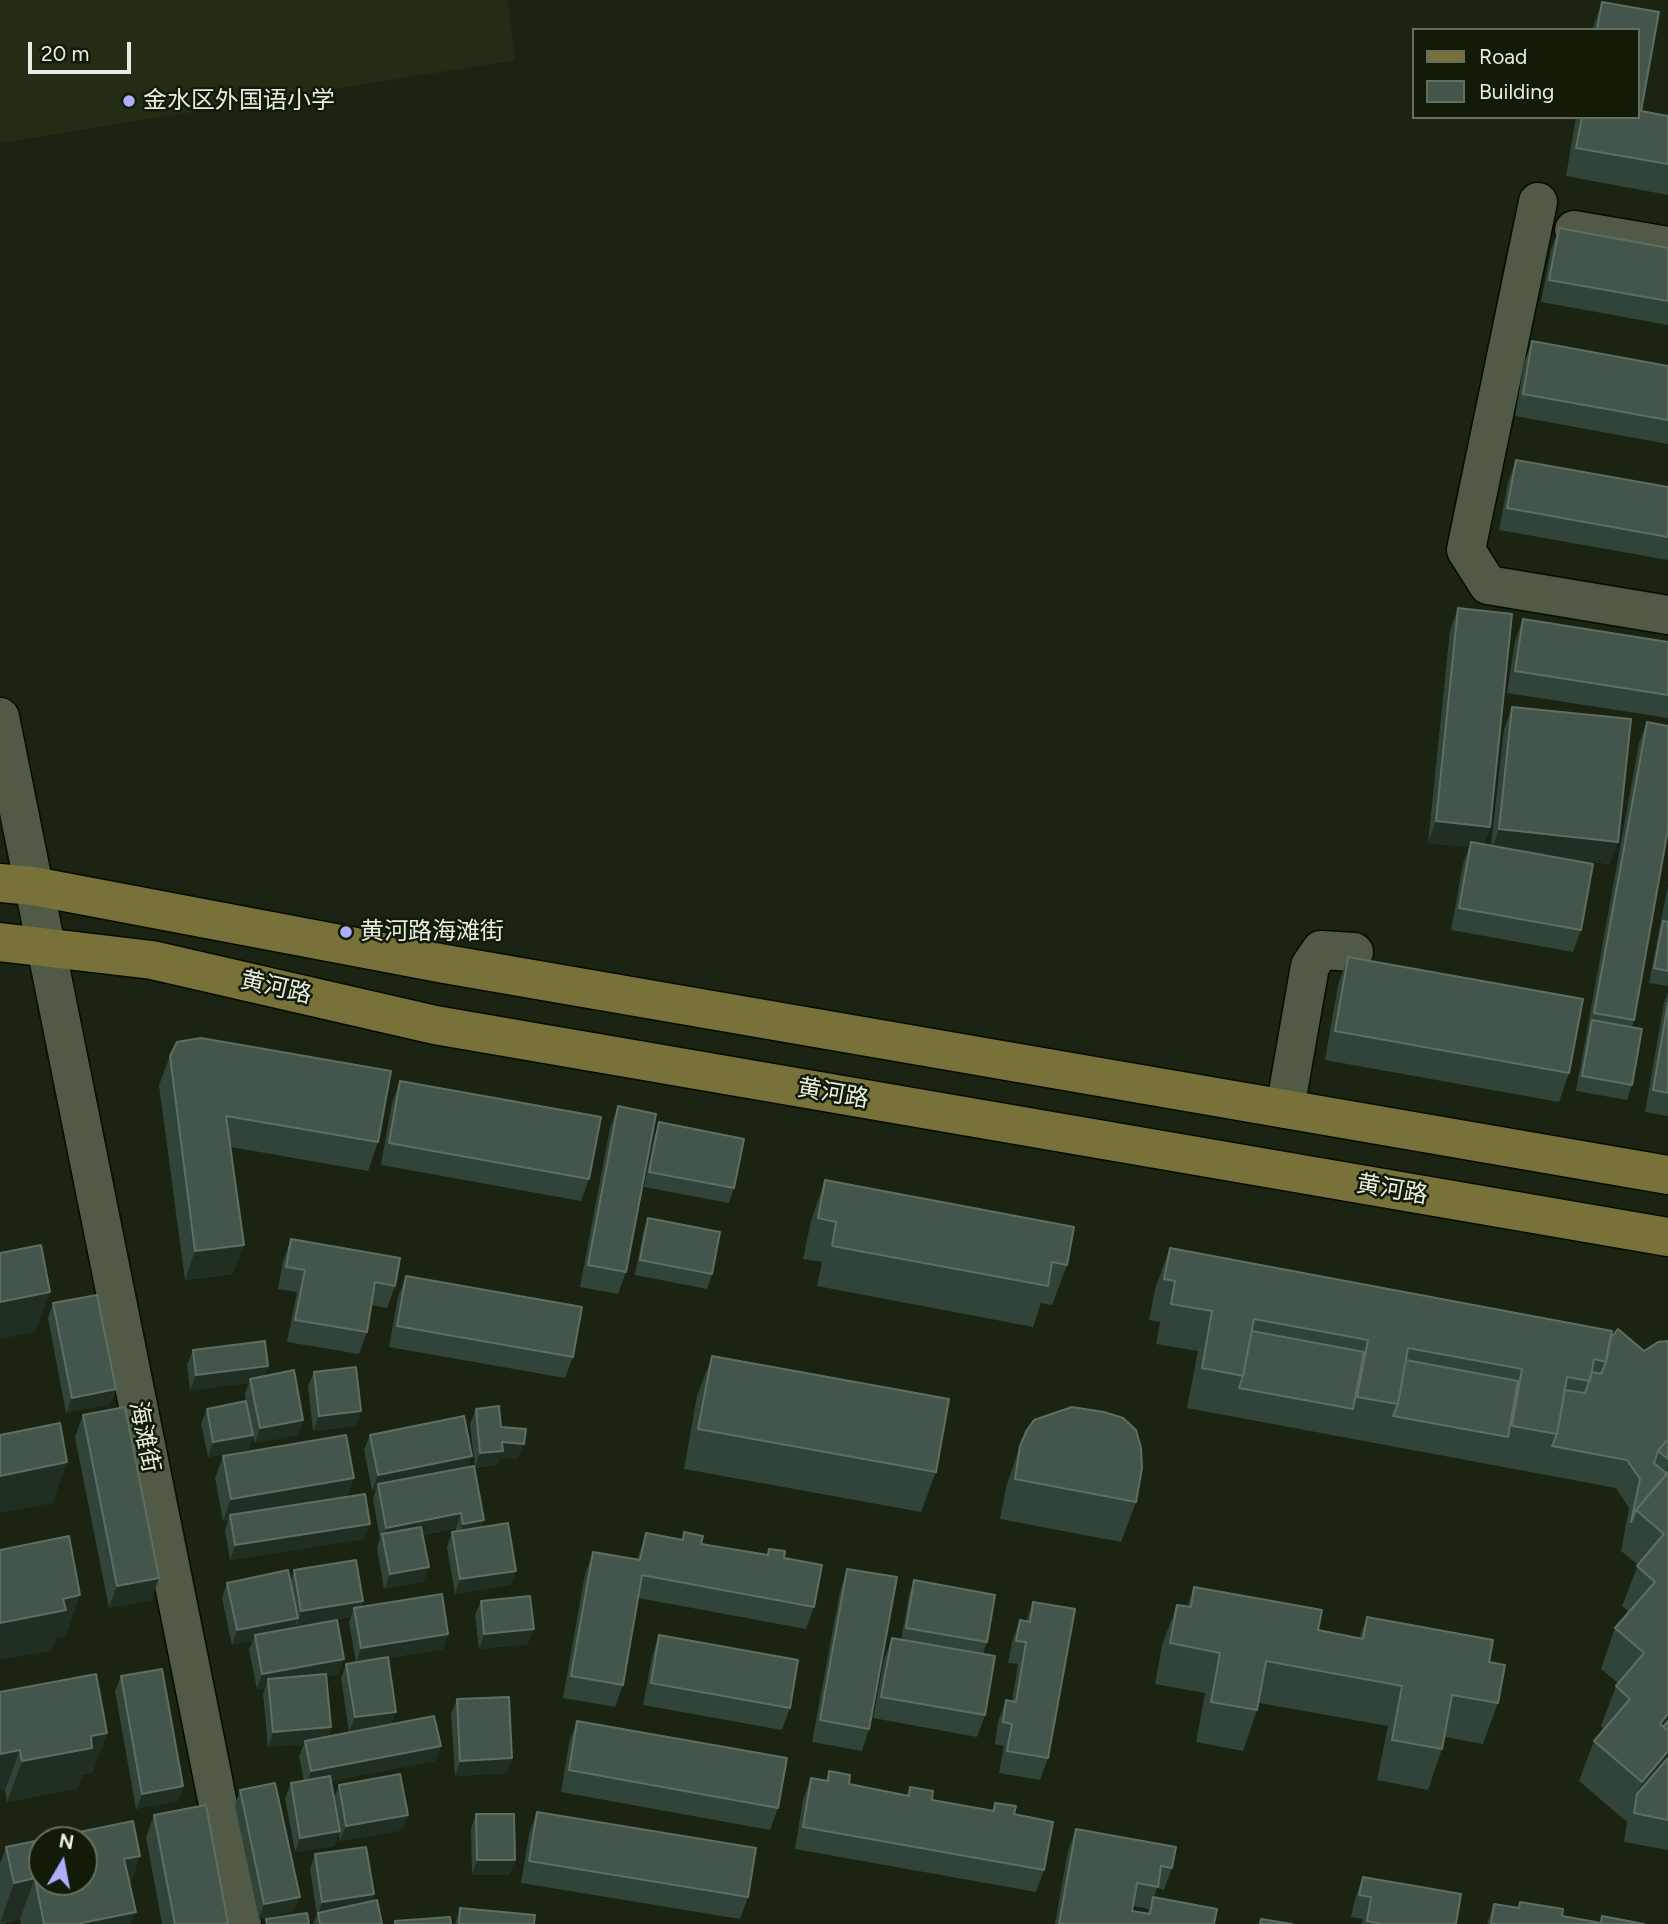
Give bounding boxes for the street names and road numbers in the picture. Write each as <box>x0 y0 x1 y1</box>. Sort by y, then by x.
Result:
street label: 黄河路 <box>238 966 314 1010</box>
street label: 黄河路 <box>795 1074 871 1114</box>
street label: 黄河路 <box>1354 1170 1430 1210</box>
street label: 海滩街 <box>123 1399 165 1475</box>

